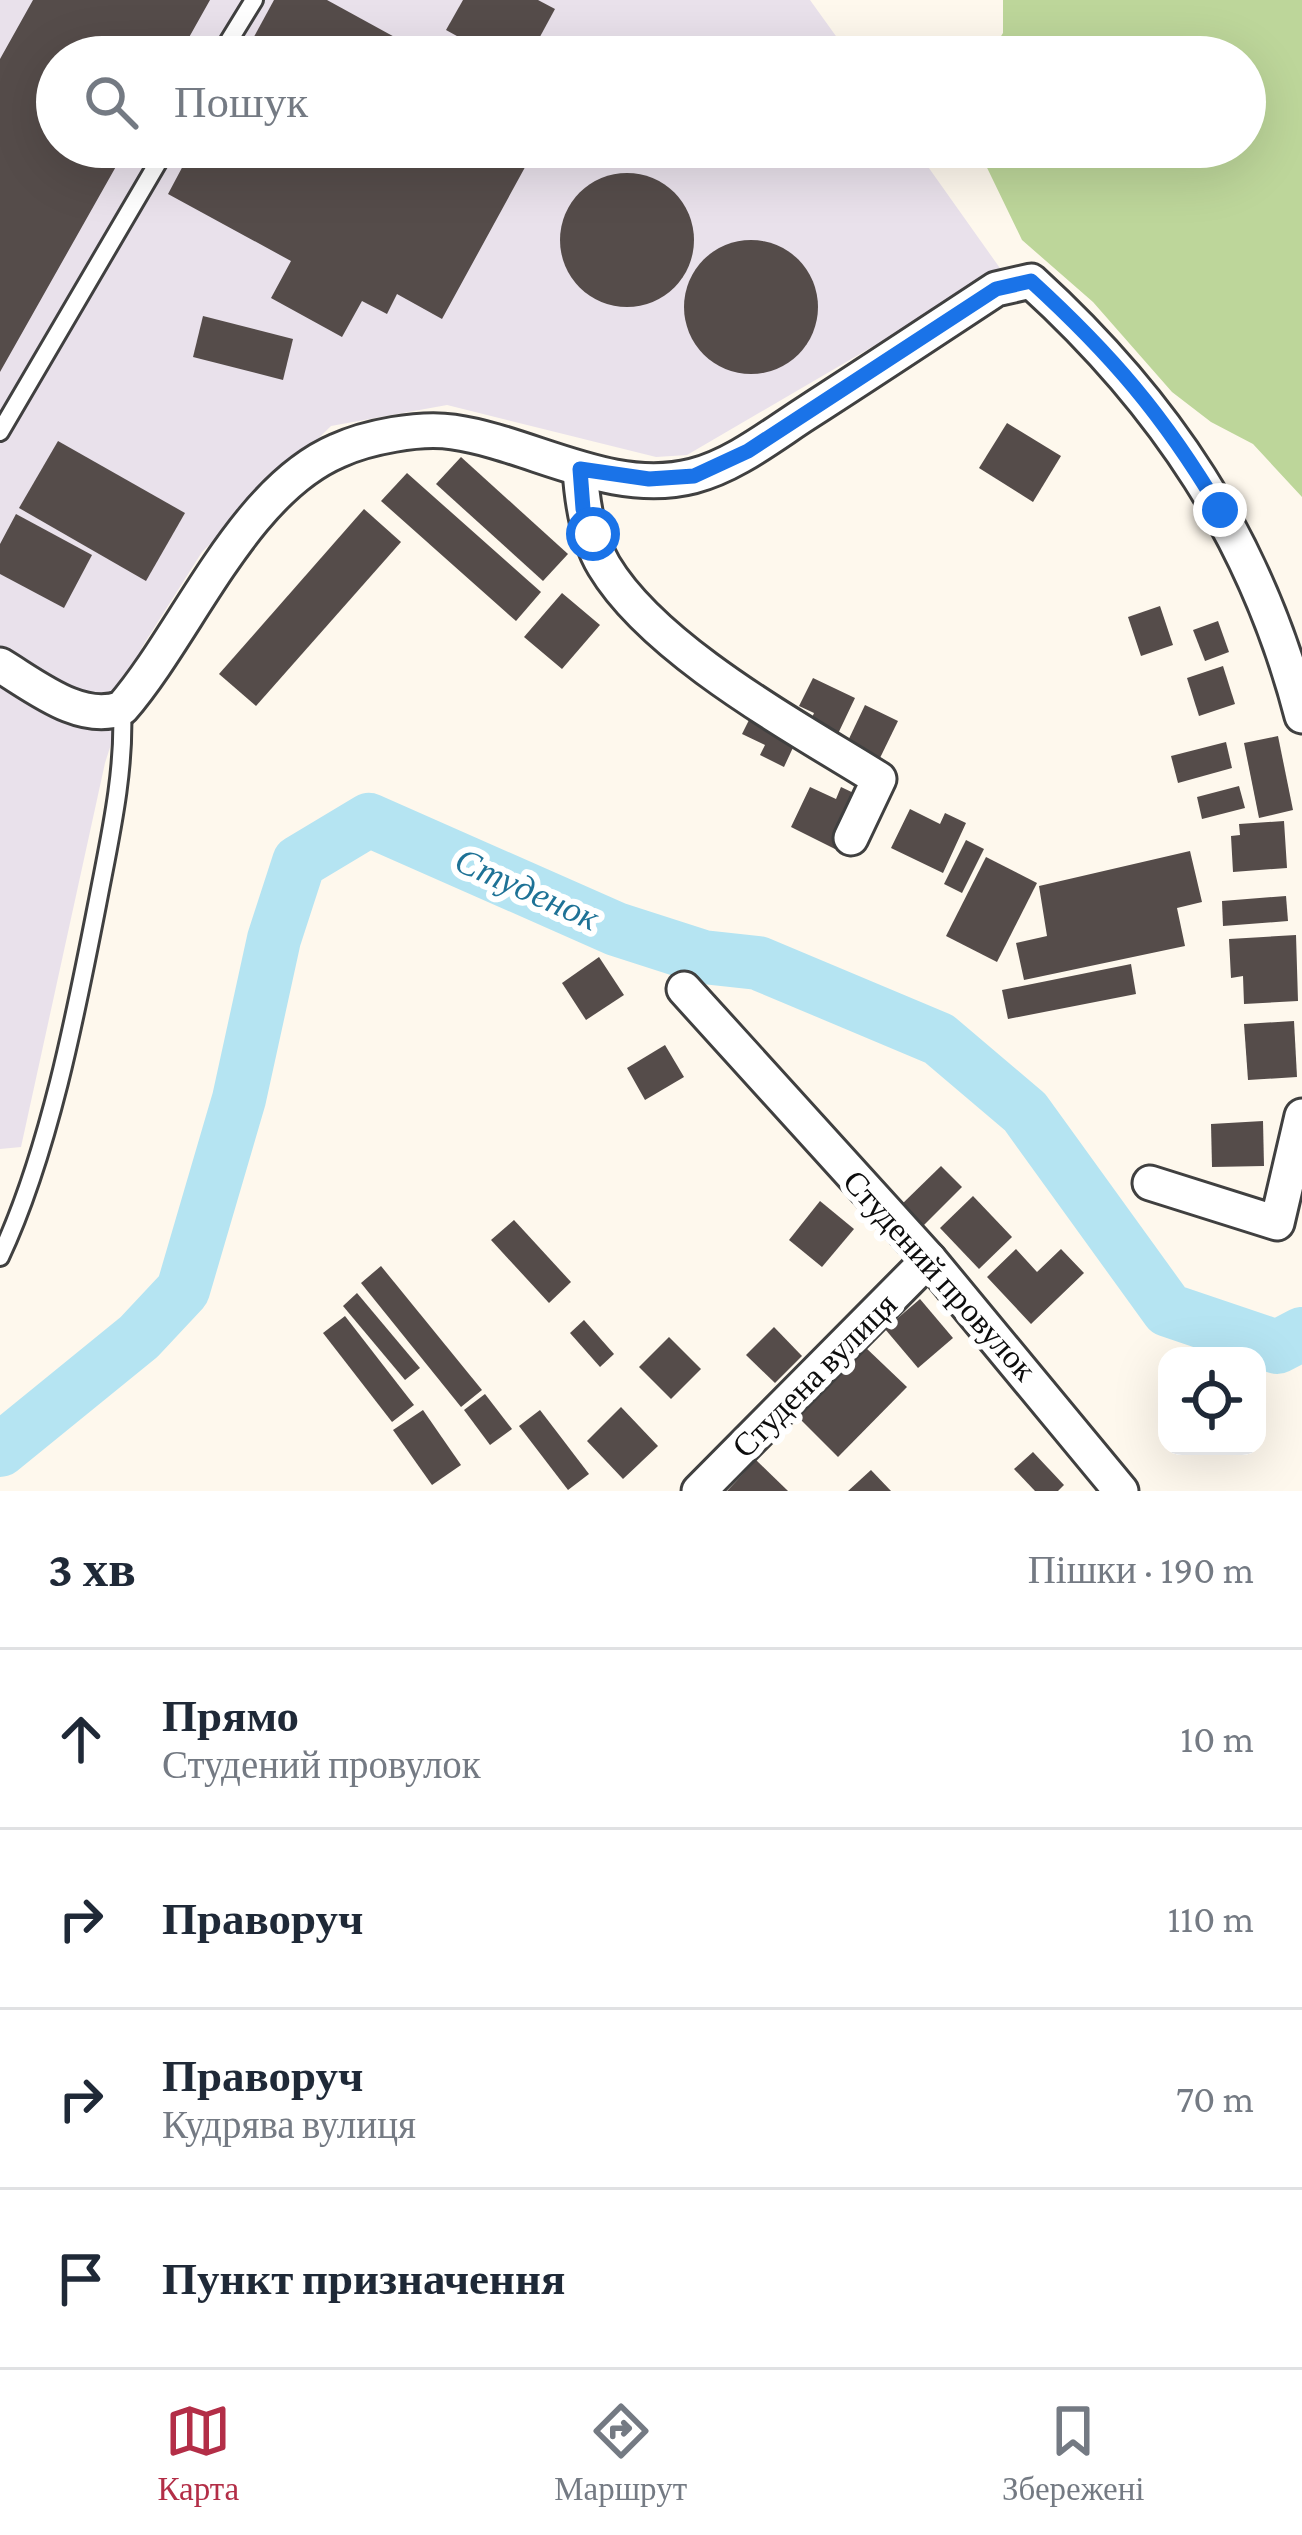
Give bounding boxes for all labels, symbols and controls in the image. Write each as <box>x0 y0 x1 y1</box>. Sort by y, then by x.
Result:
search box <box>36 36 1266 168</box>
icon: search <box>78 69 144 135</box>
text: Пошук <box>174 77 308 127</box>
route end <box>1193 483 1247 537</box>
route start <box>566 507 620 561</box>
water label: Студенок <box>449 840 606 939</box>
street label: Студений провулок <box>836 1162 1045 1388</box>
street label: Студена вулиця <box>724 1285 904 1465</box>
map controls <box>1158 1347 1266 1455</box>
button: locate <box>1158 1347 1266 1455</box>
text: 3 хв <box>48 1540 136 1597</box>
text: Пішки · 190 m <box>1028 1548 1254 1591</box>
text: Прямо <box>162 1691 299 1741</box>
icon: ahead <box>48 1706 114 1772</box>
text: 10 m <box>1180 1717 1254 1760</box>
text: Студений провулок <box>162 1743 481 1786</box>
icon: right <box>48 1886 114 1952</box>
text: Праворуч <box>162 1894 363 1944</box>
text: 110 m <box>1167 1897 1254 1940</box>
text: Праворуч <box>162 2051 363 2101</box>
icon: right <box>48 2066 114 2132</box>
text: 70 m <box>1176 2077 1254 2120</box>
text: Кудрява вулиця <box>162 2103 416 2146</box>
icon: arrive <box>48 2246 114 2312</box>
text: Пункт призначення <box>162 2254 565 2304</box>
tab: Карта <box>157 2398 239 2508</box>
tab: Маршрут <box>554 2398 687 2508</box>
tab: Збережені <box>1002 2398 1145 2508</box>

